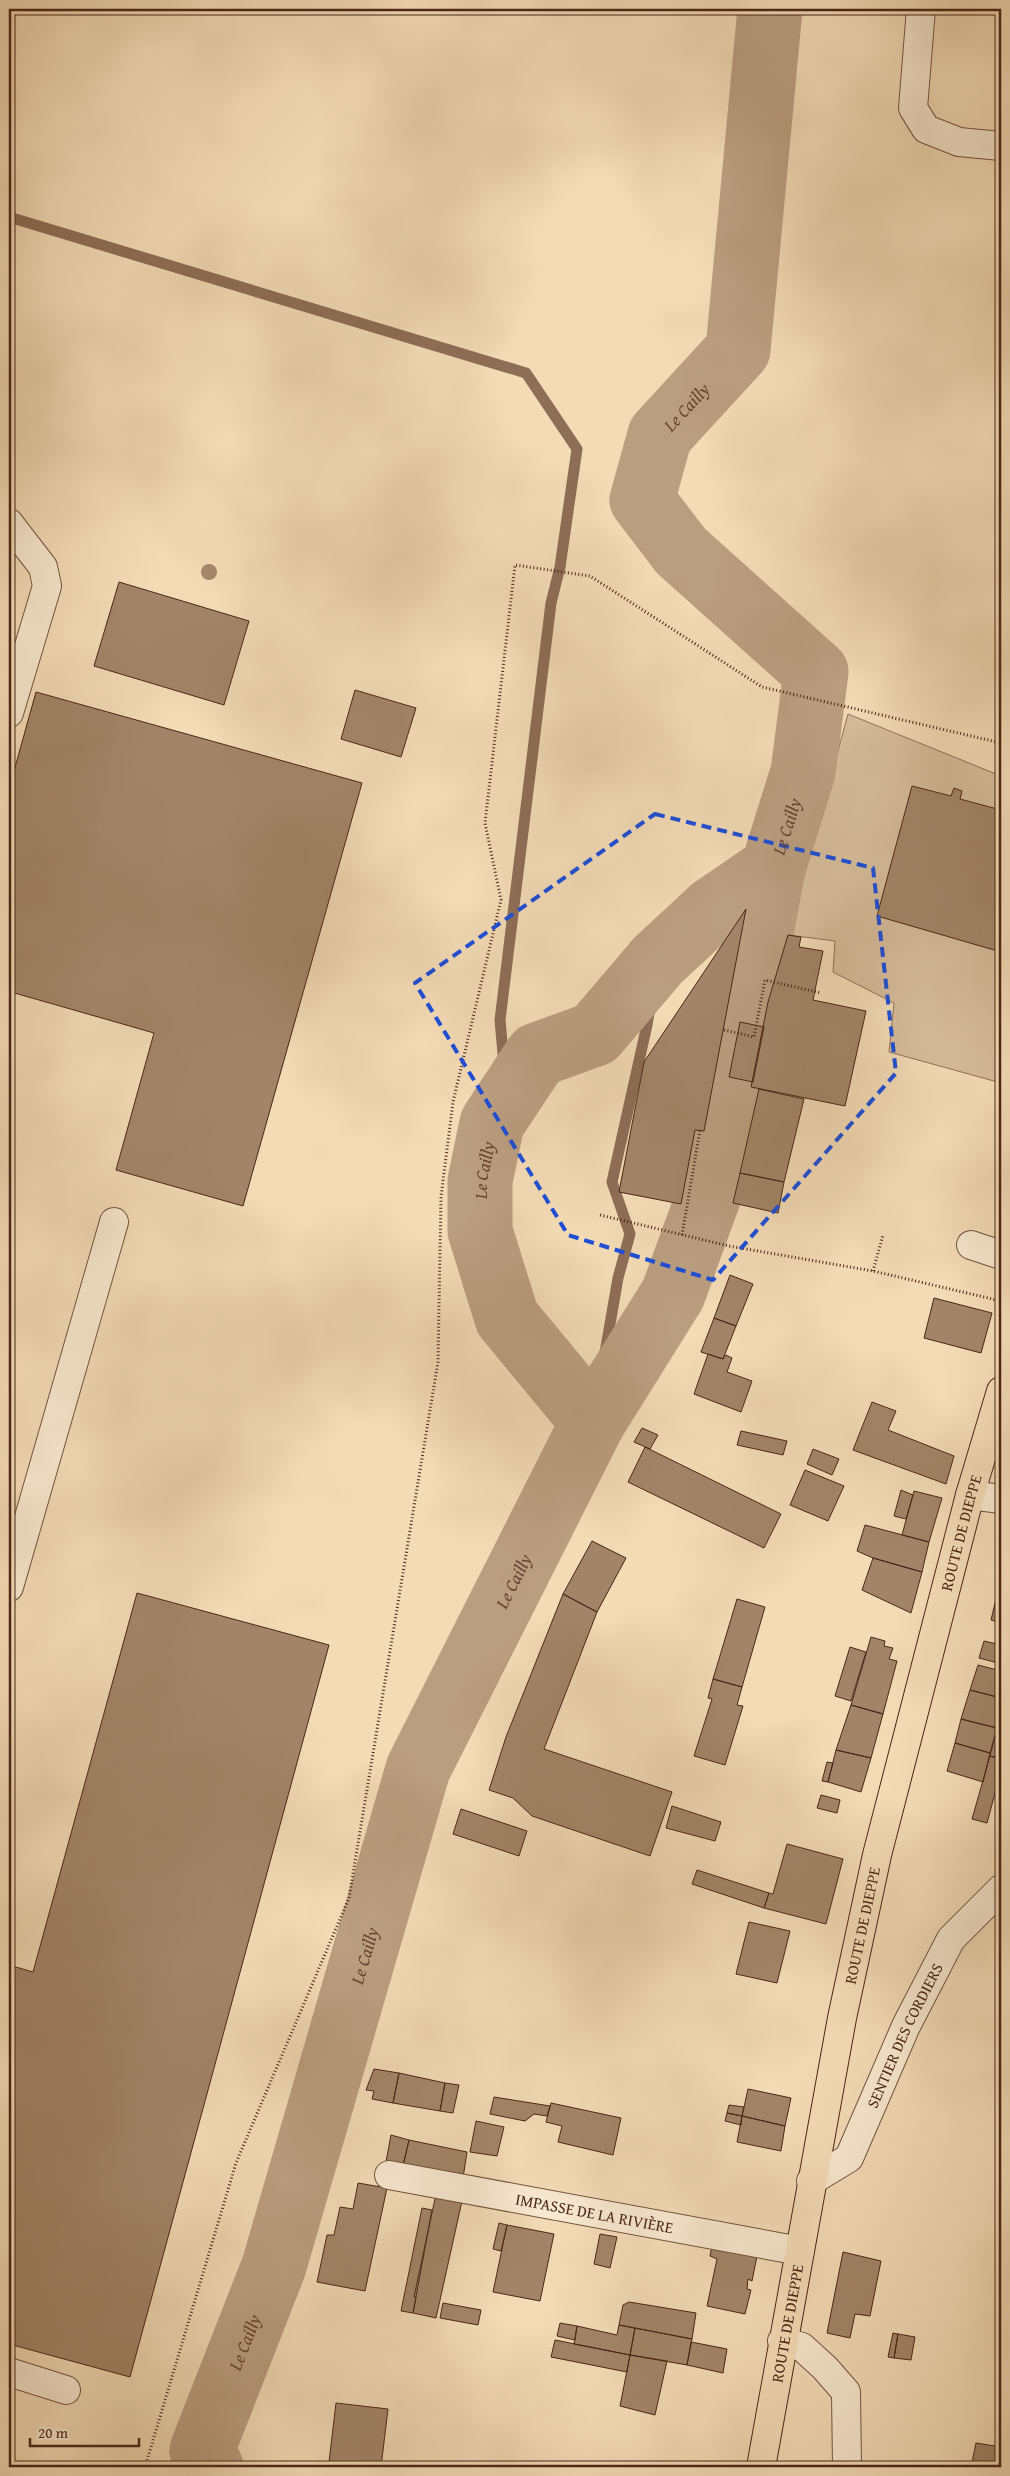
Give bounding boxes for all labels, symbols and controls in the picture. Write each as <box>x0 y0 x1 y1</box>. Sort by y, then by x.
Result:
water label: Le Cailly <box>656 376 716 438</box>
water label: Le Cailly <box>764 794 808 859</box>
water label: Le Cailly <box>467 1138 501 1200</box>
street label: ROUTE DE DIEPPE <box>934 1471 987 1593</box>
water label: Le Cailly <box>487 1548 538 1614</box>
street label: ROUTE DE DIEPPE <box>838 1864 886 1986</box>
water label: Le Cailly <box>343 1923 385 1988</box>
street label: SENTIER DES CORDIERS <box>860 1958 949 2112</box>
street label: IMPASSE DE LA RIVIÈRE <box>514 2187 675 2239</box>
street label: ROUTE DE DIEPPE <box>765 2262 809 2384</box>
water label: Le Cailly <box>221 2310 268 2375</box>
scale bar <box>30 2416 139 2448</box>
text: 20 m <box>38 2422 69 2443</box>

